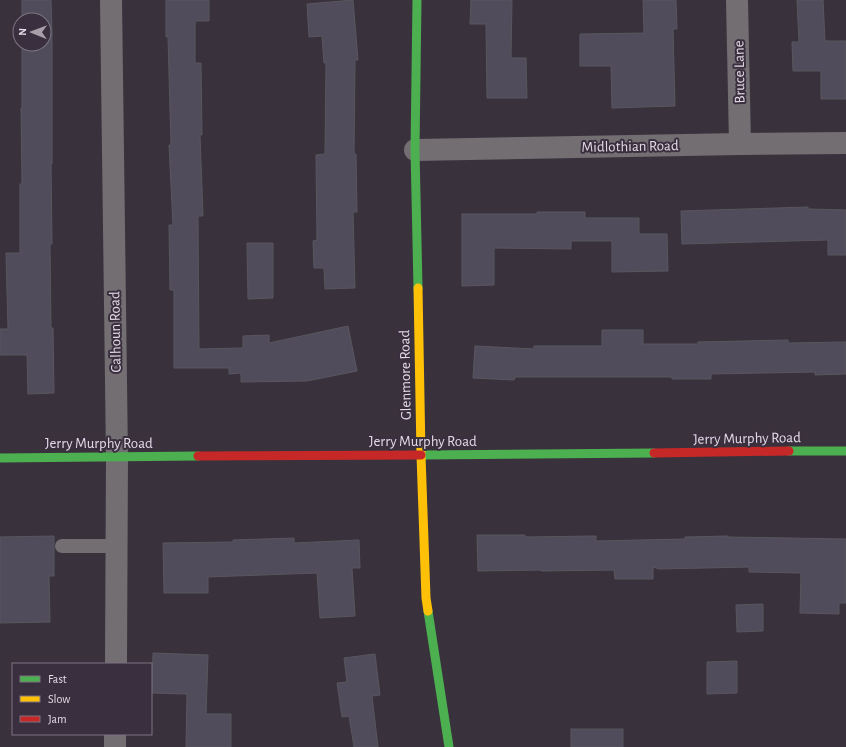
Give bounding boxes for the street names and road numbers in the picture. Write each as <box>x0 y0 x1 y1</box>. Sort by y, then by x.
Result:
street label: Bruce Lane <box>731 40 748 104</box>
street label: Midlothian Road <box>581 138 679 155</box>
street label: Calhoun Road <box>107 291 124 373</box>
street label: Glenmore Road <box>397 329 414 420</box>
street label: Jerry Murphy Road <box>693 430 801 447</box>
street label: Jerry Murphy Road <box>369 434 477 449</box>
street label: Jerry Murphy Road <box>45 436 153 451</box>

